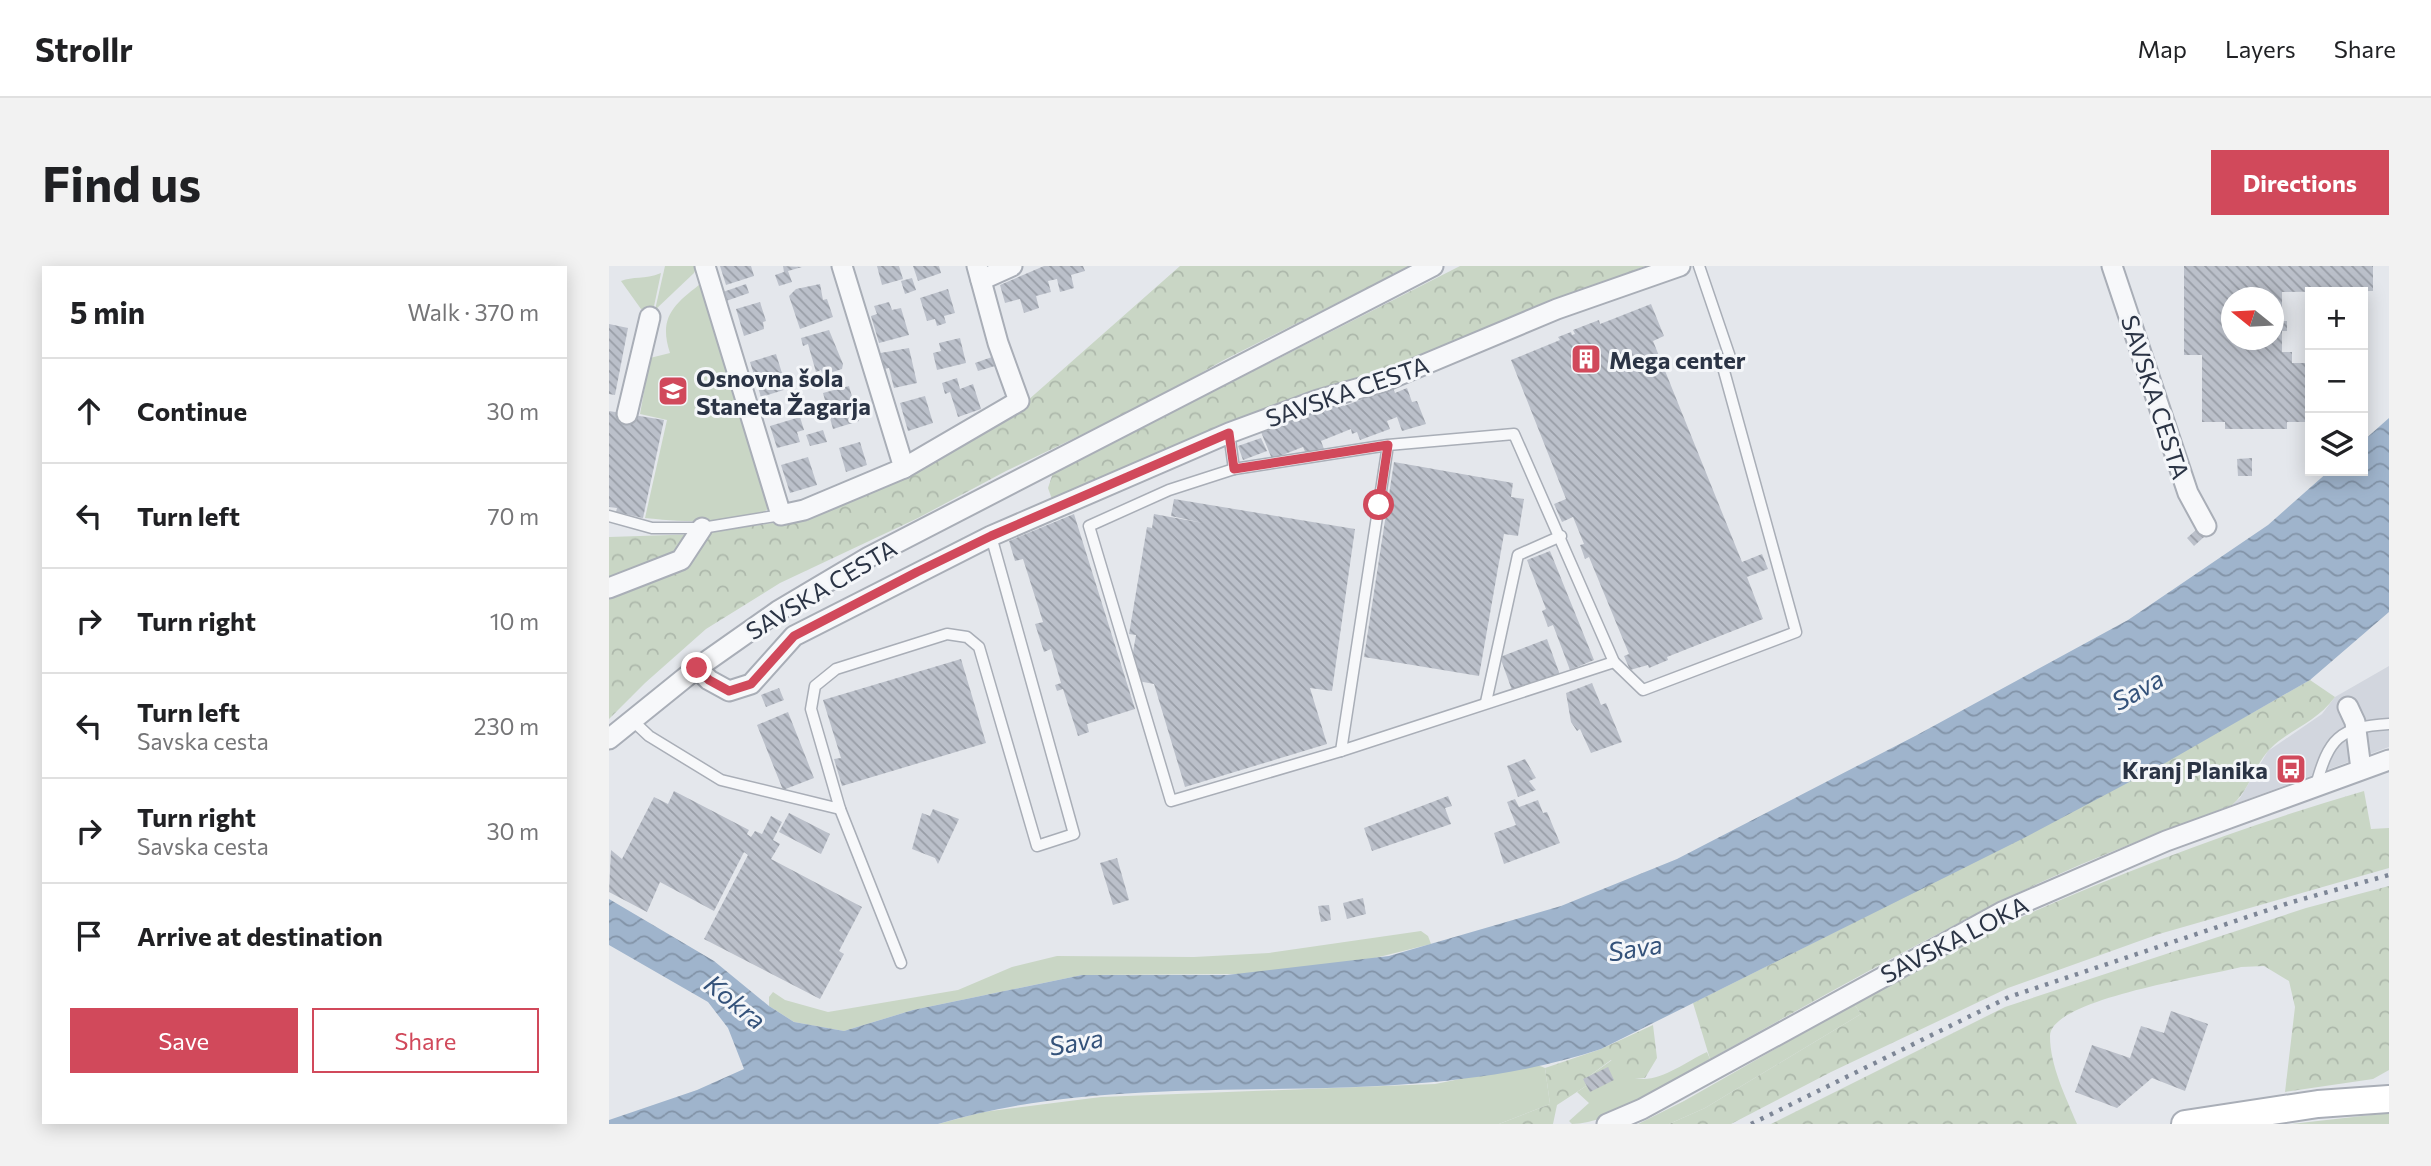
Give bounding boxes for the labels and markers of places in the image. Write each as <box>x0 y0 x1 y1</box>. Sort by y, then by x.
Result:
building icon: Mega center <box>1569 342 1603 376</box>
place label: Mega center <box>1609 345 1746 374</box>
place label: Osnovna šola Staneta Žagarja <box>696 363 871 420</box>
school or university icon: Osnovna šola Staneta Žagarja <box>656 374 690 408</box>
bus stop icon: Kranj Planika <box>2274 752 2308 786</box>
place label: Kranj Planika <box>2122 755 2268 784</box>

